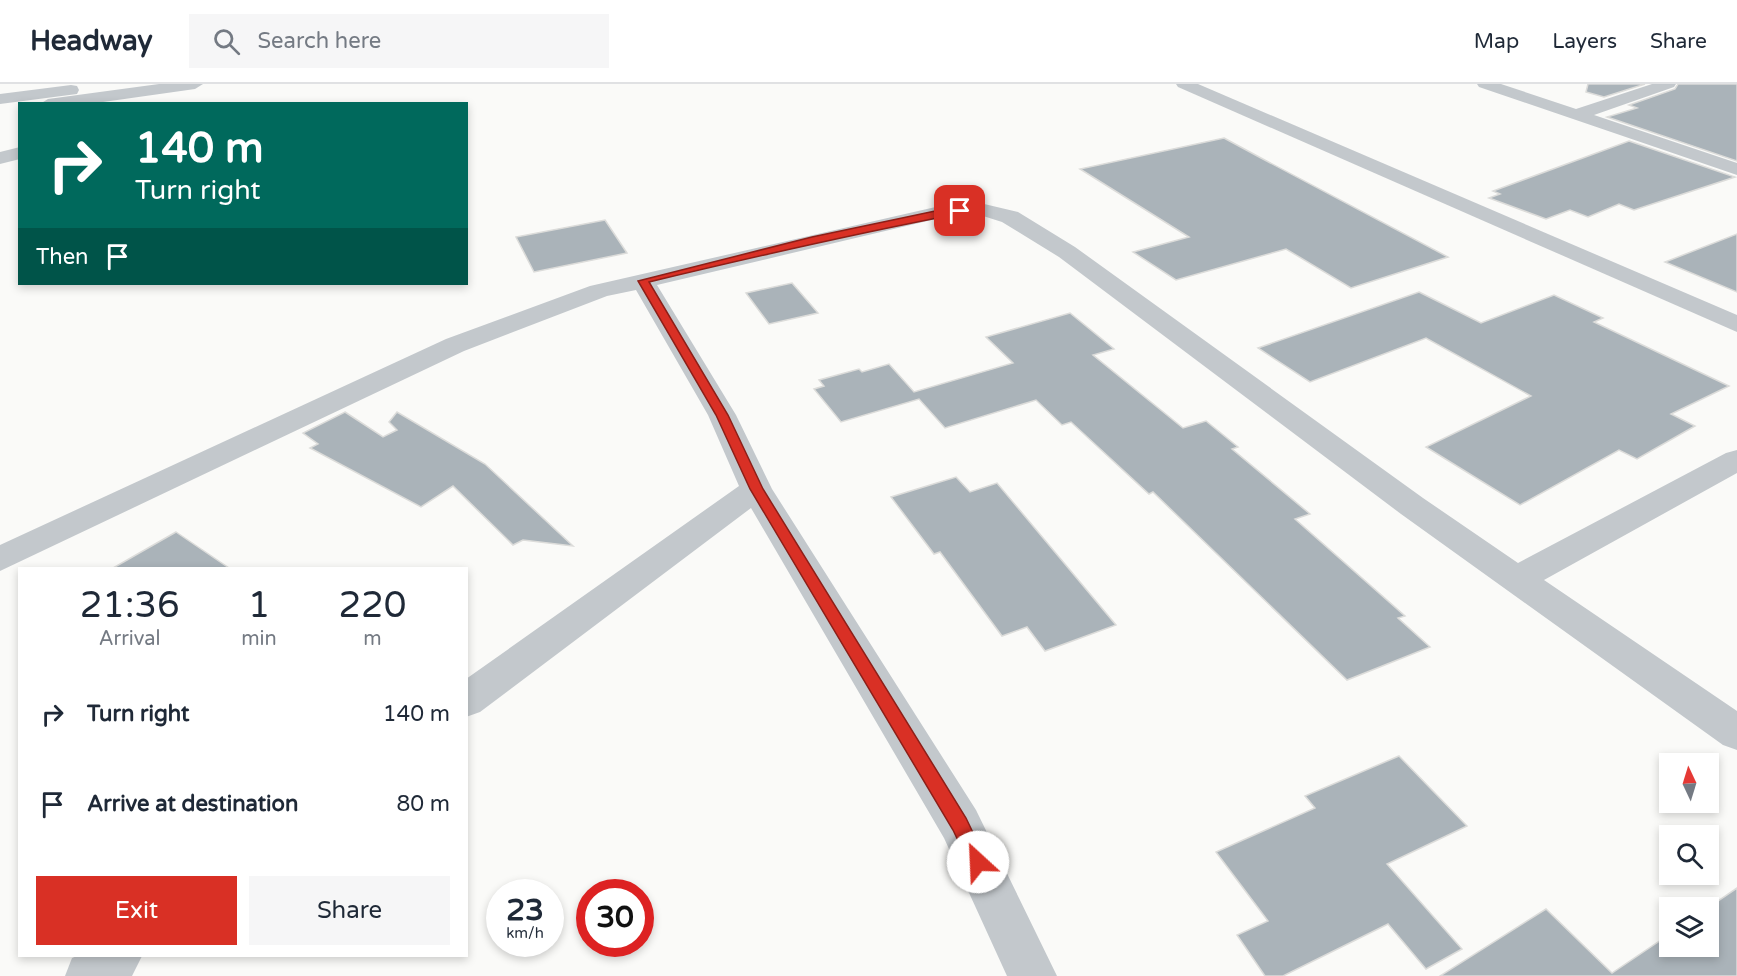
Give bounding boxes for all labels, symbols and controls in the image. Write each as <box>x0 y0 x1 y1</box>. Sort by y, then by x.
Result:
search box <box>189 14 609 68</box>
text: Headway <box>30 24 153 58</box>
icon: search <box>210 25 243 58</box>
text: Search here <box>258 28 381 54</box>
text: Map <box>1474 29 1519 54</box>
text: Layers <box>1552 29 1617 54</box>
text: Share <box>1650 29 1707 54</box>
text: 140 m <box>135 123 264 174</box>
icon: right <box>36 126 114 204</box>
text: Turn right <box>135 174 261 207</box>
pin <box>934 185 985 236</box>
icon: arrive <box>943 194 976 227</box>
icon: arrive <box>101 240 134 273</box>
text: Then <box>36 244 89 270</box>
text: 21:36 <box>80 584 180 627</box>
text: 1 <box>248 584 270 627</box>
text: 220 <box>338 584 406 627</box>
text: Arrival <box>99 627 161 651</box>
text: min <box>241 627 277 651</box>
text: m <box>363 627 382 651</box>
icon: right <box>36 698 69 731</box>
text: Turn right <box>87 701 189 727</box>
text: 140 m <box>383 701 450 727</box>
north arrow <box>1659 753 1719 813</box>
map controls <box>1659 753 1719 957</box>
icon: arrive <box>36 788 69 821</box>
text: Arrive at destination <box>87 791 298 817</box>
text: 80 m <box>396 791 450 817</box>
button: search <box>1659 825 1719 885</box>
position arrow <box>946 830 1010 894</box>
button: Exit <box>36 876 237 945</box>
button: Share <box>249 876 450 945</box>
speed limit sign: 30 <box>576 879 654 957</box>
text: 23 <box>506 892 544 929</box>
button: layers <box>1659 897 1719 957</box>
text: km/h <box>506 924 544 942</box>

